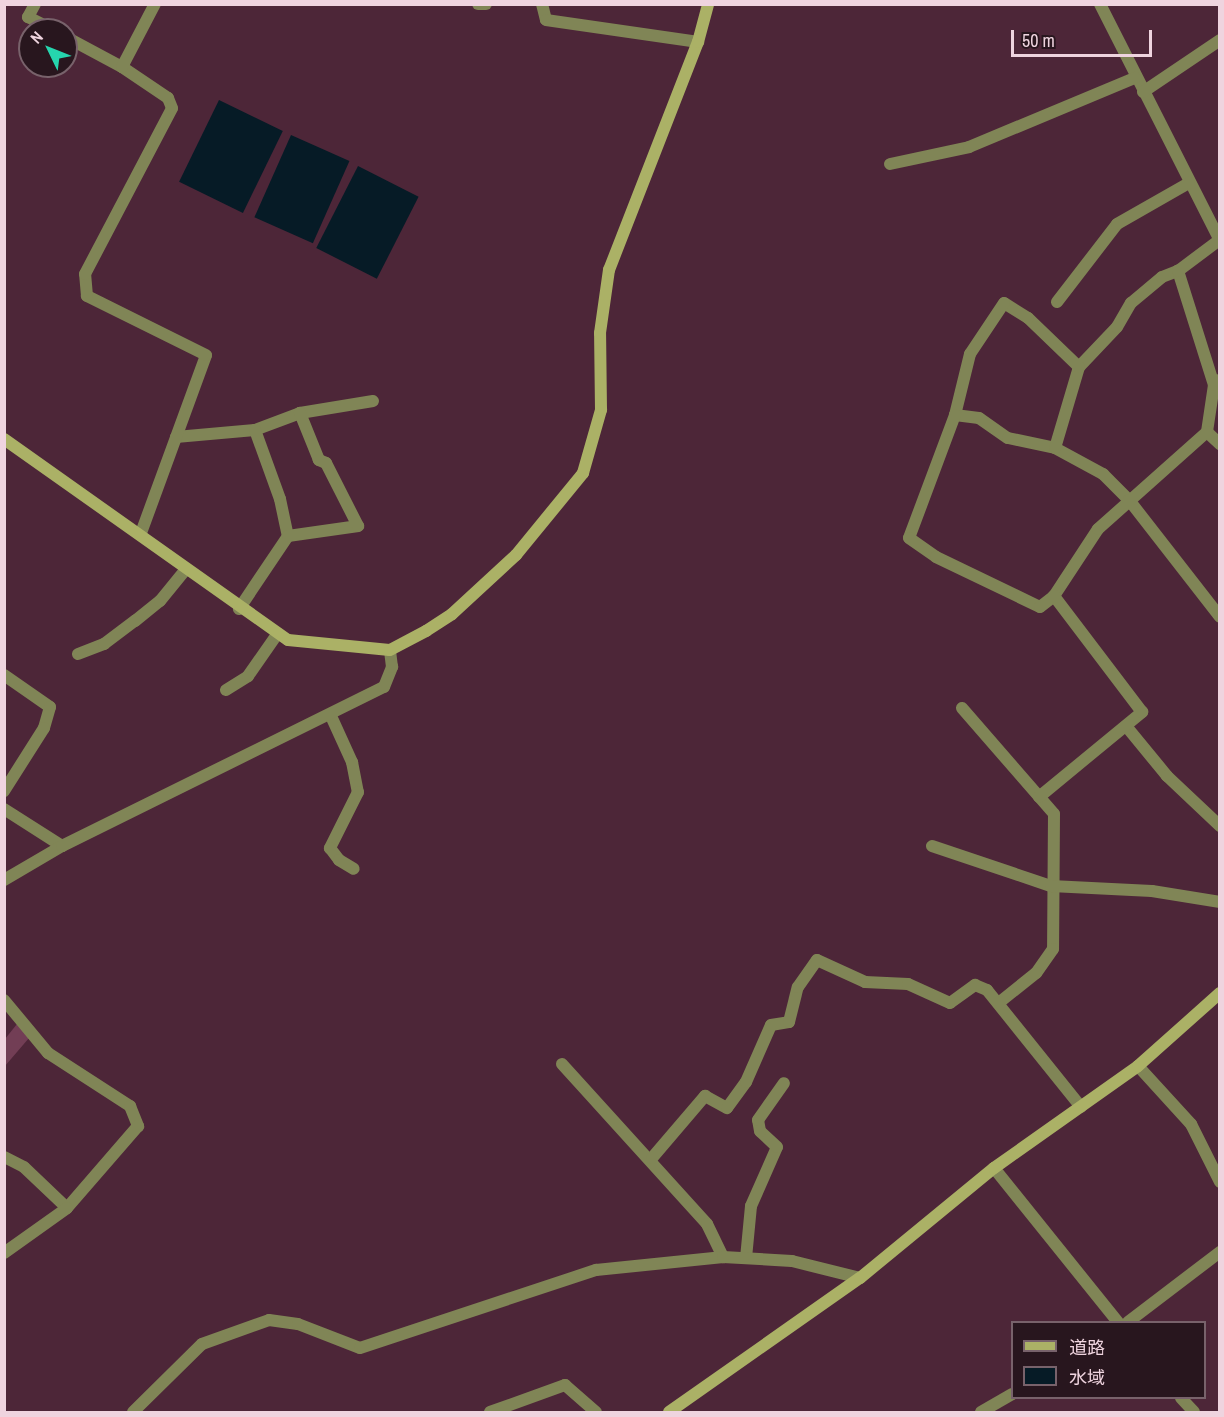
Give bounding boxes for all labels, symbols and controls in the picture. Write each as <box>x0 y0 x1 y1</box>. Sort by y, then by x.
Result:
north arrow <box>18 18 78 78</box>
scale bar <box>1014 18 1155 56</box>
text: N <box>25 26 48 48</box>
text: 50 m <box>1022 28 1055 53</box>
legend <box>1011 1321 1206 1399</box>
text: 道路 <box>1069 1335 1105 1360</box>
text: 水域 <box>1069 1365 1105 1390</box>

